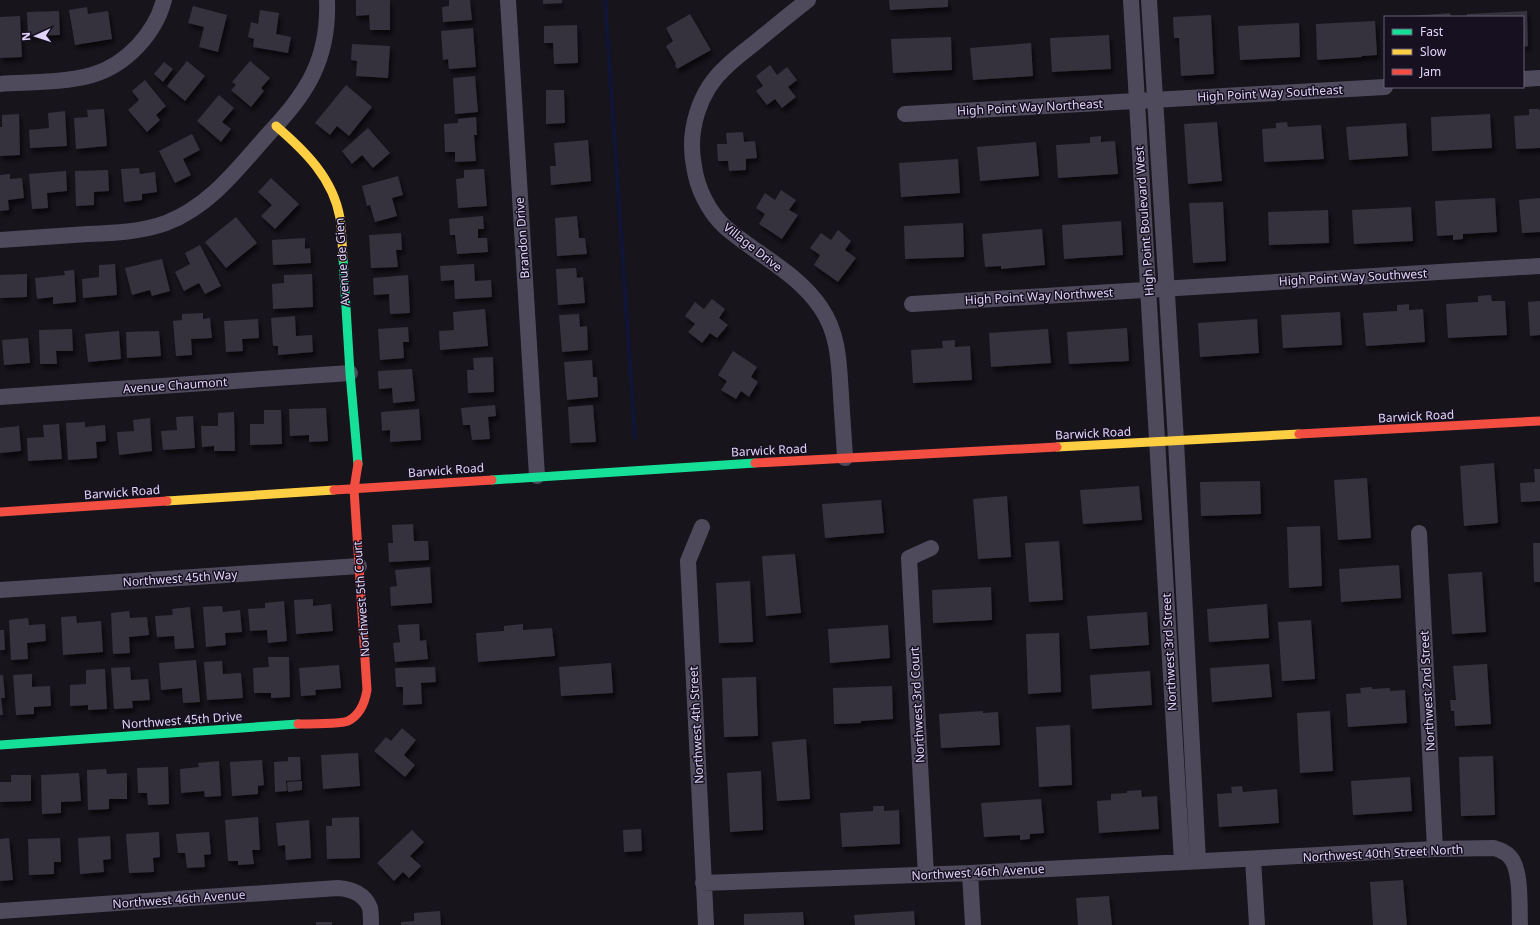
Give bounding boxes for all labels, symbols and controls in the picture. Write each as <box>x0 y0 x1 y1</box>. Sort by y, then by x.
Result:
north arrow <box>16 16 56 56</box>
legend <box>1384 16 1524 88</box>
text: Fast <box>1420 23 1444 40</box>
text: N <box>18 32 33 41</box>
text: Slow <box>1420 43 1447 60</box>
text: Jam <box>1419 63 1441 80</box>
street label: High Point Way Southeast <box>1197 81 1344 105</box>
street label: High Point Way Northeast <box>957 95 1104 119</box>
street label: High Point Boulevard West <box>1130 145 1158 297</box>
street label: Brandon Drive <box>511 197 533 279</box>
street label: Avenue de Gien <box>330 217 354 307</box>
street label: Village Drive <box>720 219 786 275</box>
street label: High Point Way Southwest <box>1278 265 1428 289</box>
street label: High Point Way Northwest <box>964 284 1114 308</box>
street label: Avenue Chaumont <box>122 373 228 397</box>
street label: Barwick Road <box>1378 406 1454 426</box>
street label: Barwick Road <box>1055 423 1131 443</box>
street label: Barwick Road <box>731 440 807 460</box>
street label: Barwick Road <box>407 459 485 481</box>
street label: Barwick Road <box>83 481 161 503</box>
street label: Northwest 5th Court <box>348 540 374 657</box>
street label: Northwest 45th Way <box>122 565 239 590</box>
street label: Northwest 3rd Street <box>1157 592 1181 711</box>
street label: Northwest 2nd Street <box>1415 630 1439 752</box>
street label: Northwest 3rd Court <box>905 646 929 763</box>
street label: Northwest 4th Street <box>684 665 708 784</box>
street label: Northwest 45th Drive <box>121 707 243 733</box>
street label: Northwest 40th Street North <box>1302 840 1464 866</box>
street label: Northwest 46th Avenue <box>911 860 1045 884</box>
street label: Northwest 46th Avenue <box>112 886 246 912</box>

